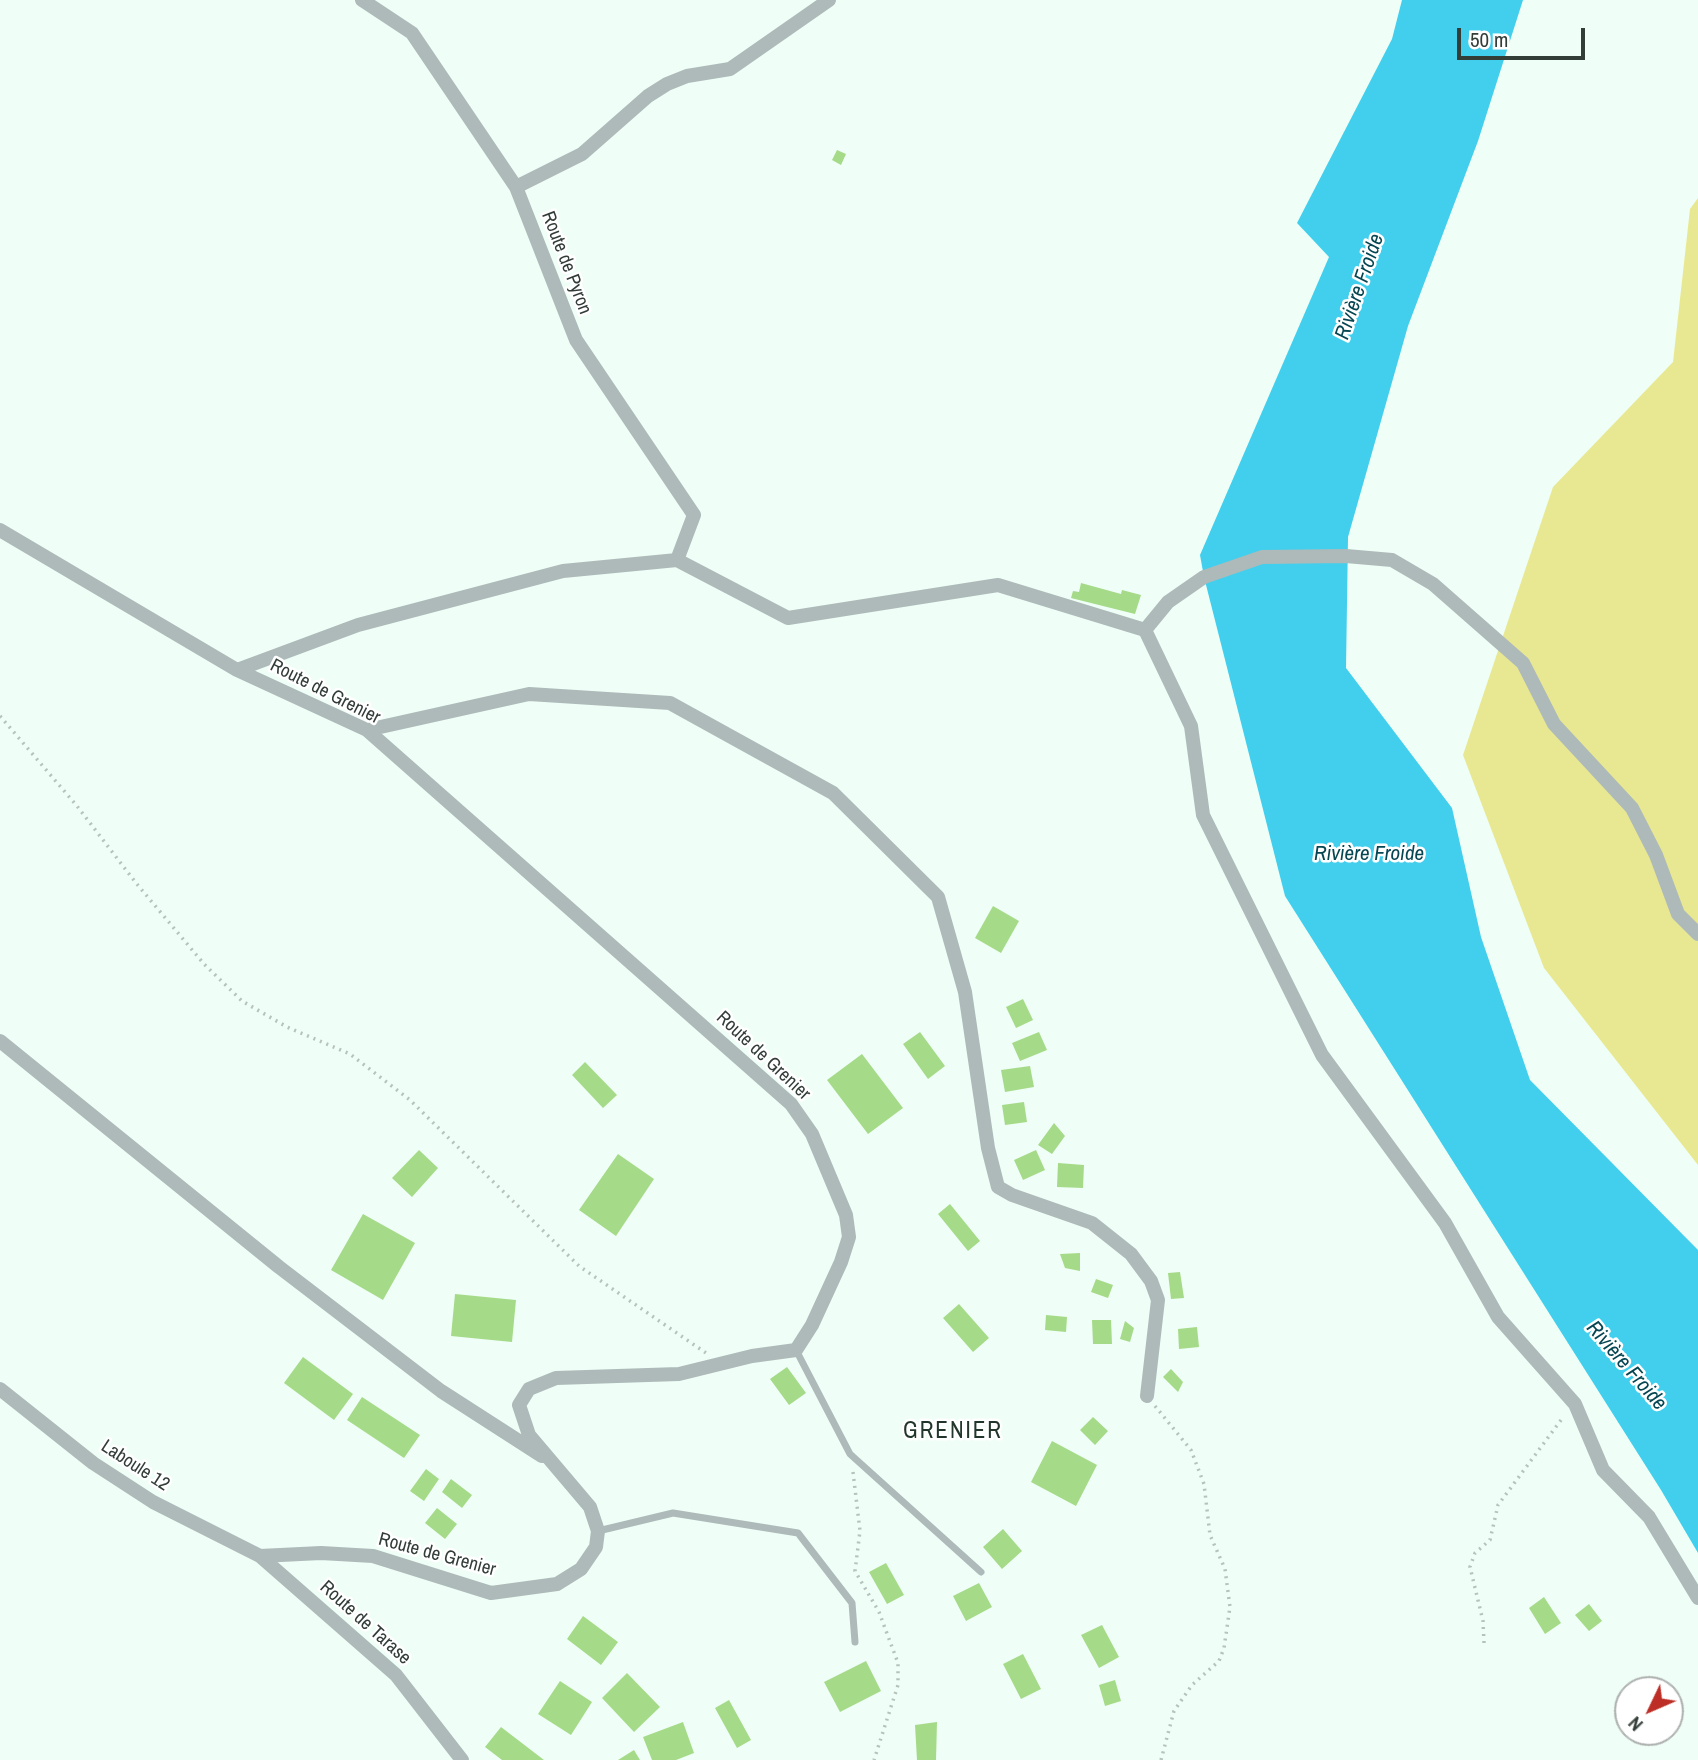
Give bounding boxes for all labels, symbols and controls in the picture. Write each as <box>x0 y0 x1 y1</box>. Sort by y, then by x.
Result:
scale bar <box>1460 14 1588 58</box>
text: 50 m <box>1470 25 1508 54</box>
street label: Route de Pyron <box>536 208 596 318</box>
water label: Rivière Froide <box>1330 231 1390 343</box>
street label: Route de Grenier <box>266 655 384 729</box>
water label: Rivière Froide <box>1314 841 1424 867</box>
street label: Route de Grenier <box>711 1007 815 1105</box>
water label: Rivière Froide <box>1580 1316 1672 1416</box>
district label: GRENIER <box>904 1418 1002 1446</box>
street label: Laboule 12 <box>96 1435 174 1497</box>
street label: Route de Grenier <box>376 1528 498 1582</box>
street label: Route de Tarase <box>315 1576 415 1670</box>
north arrow <box>1614 1676 1684 1746</box>
text: N <box>1622 1711 1649 1737</box>

